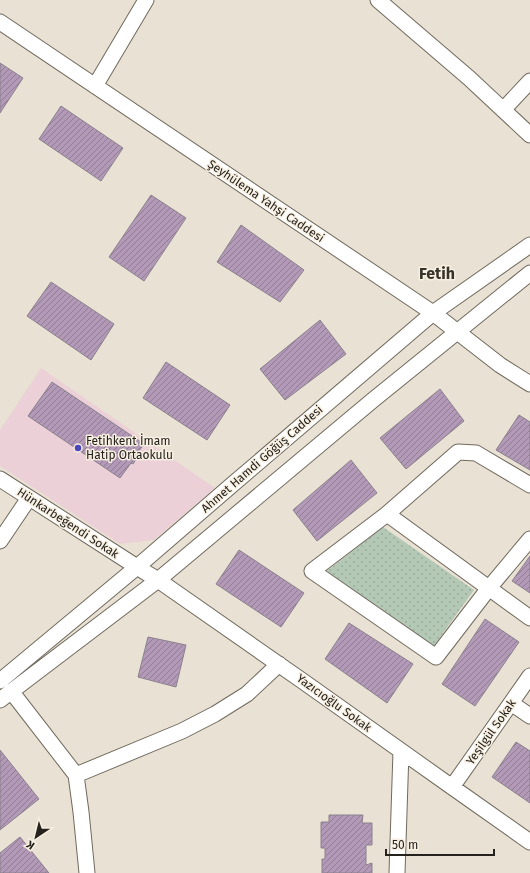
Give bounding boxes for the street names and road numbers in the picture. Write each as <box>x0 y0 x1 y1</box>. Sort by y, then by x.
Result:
street label: Şeyhülema Yahşi Caddesi <box>205 157 327 245</box>
street label: Ahmet Hamdi Göğüş Caddesi <box>198 402 326 516</box>
street label: Hünkarbeğendi Sokak <box>14 485 122 562</box>
street label: Yazıcıoğlu Sokak <box>294 671 375 735</box>
street label: Yeşilgül Sokak <box>463 696 519 768</box>

